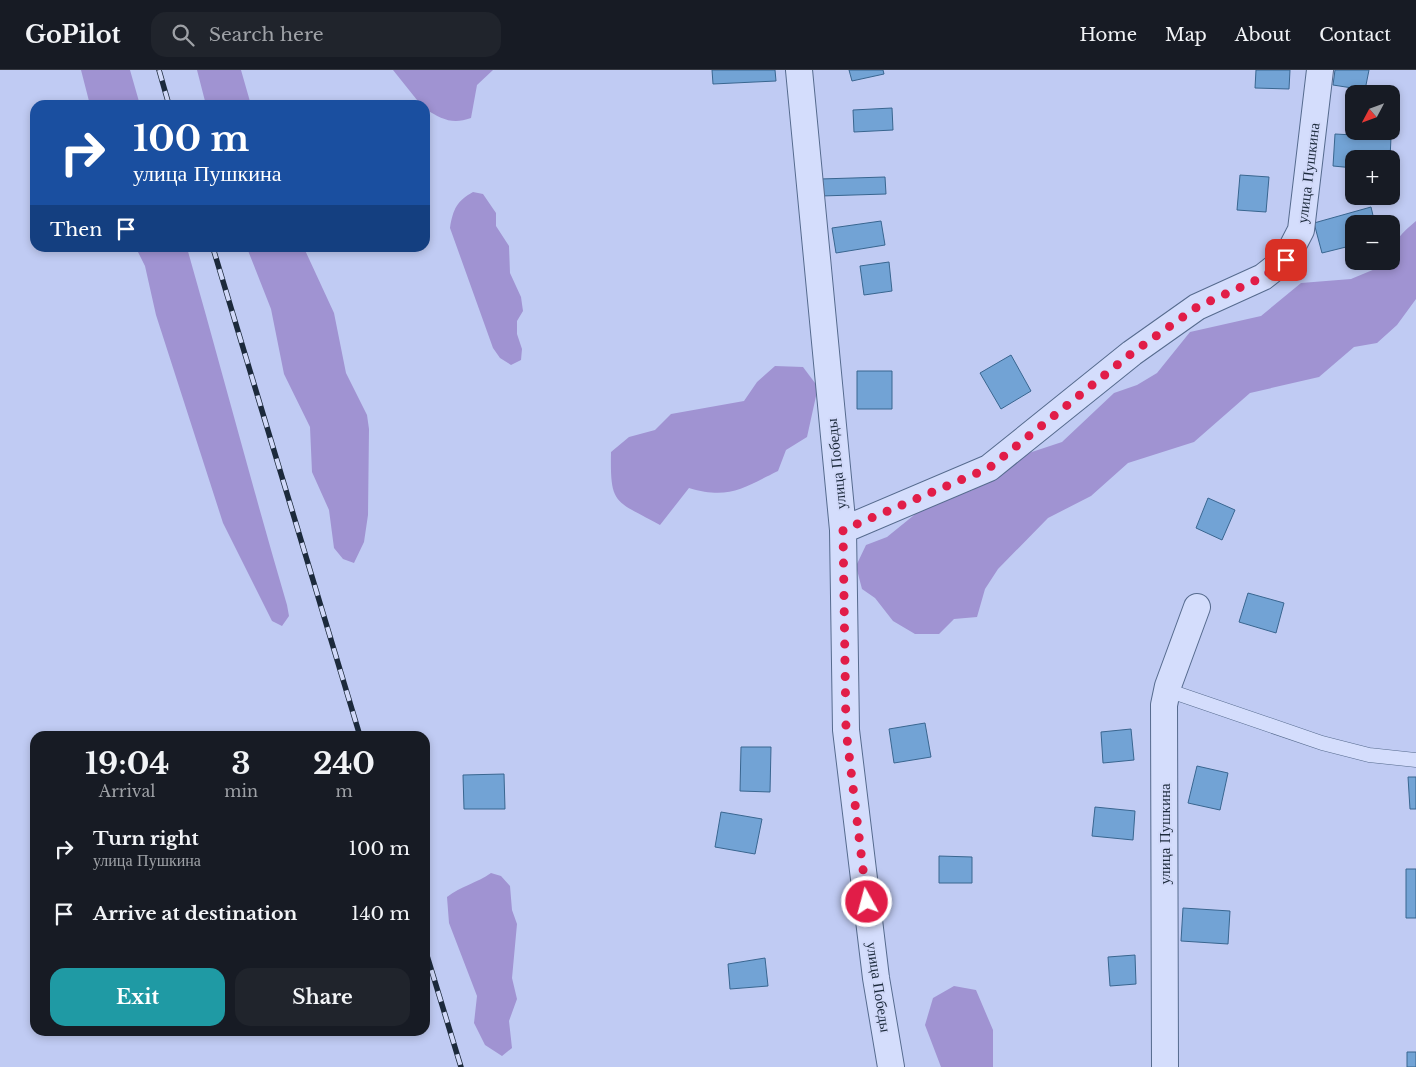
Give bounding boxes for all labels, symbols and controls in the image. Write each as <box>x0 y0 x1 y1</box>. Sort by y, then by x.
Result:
search box <box>151 12 501 57</box>
text: GoPilot <box>25 20 121 49</box>
icon: search <box>169 21 197 49</box>
text: Search here <box>209 23 324 46</box>
text: Home <box>1079 24 1137 46</box>
text: Map <box>1165 24 1207 46</box>
text: About <box>1235 24 1291 46</box>
text: Contact <box>1319 24 1391 46</box>
north arrow <box>1345 85 1400 140</box>
map controls <box>1345 85 1400 270</box>
text: 100 m <box>133 117 249 160</box>
icon: right <box>50 120 115 185</box>
street label: улица Пушкина <box>1292 121 1324 224</box>
button: + <box>1345 150 1400 205</box>
text: улица Пушкина <box>133 160 281 187</box>
icon: arrive <box>112 215 140 243</box>
button: − <box>1345 215 1400 270</box>
text: Then <box>50 218 102 241</box>
pin <box>1265 239 1307 281</box>
icon: arrive <box>1272 246 1300 274</box>
street label: улица Победы <box>822 418 850 510</box>
text: 19:04 <box>85 745 169 782</box>
text: 3 <box>232 745 251 782</box>
text: 240 <box>313 745 375 782</box>
text: Arrival <box>99 781 155 801</box>
text: min <box>224 781 258 801</box>
text: m <box>335 781 353 801</box>
street label: улица Пушкина <box>1155 783 1174 885</box>
text: Turn right <box>93 827 199 850</box>
icon: right <box>50 835 78 863</box>
text: 100 m <box>349 837 410 860</box>
text: улица Пушкина <box>93 850 201 870</box>
position arrow <box>840 875 892 927</box>
icon: arrive <box>50 900 78 928</box>
text: Arrive at destination <box>93 902 297 925</box>
text: 140 m <box>351 902 410 925</box>
street label: улица Победы <box>862 940 896 1034</box>
button: Exit <box>50 968 225 1026</box>
button: Share <box>235 968 410 1026</box>

